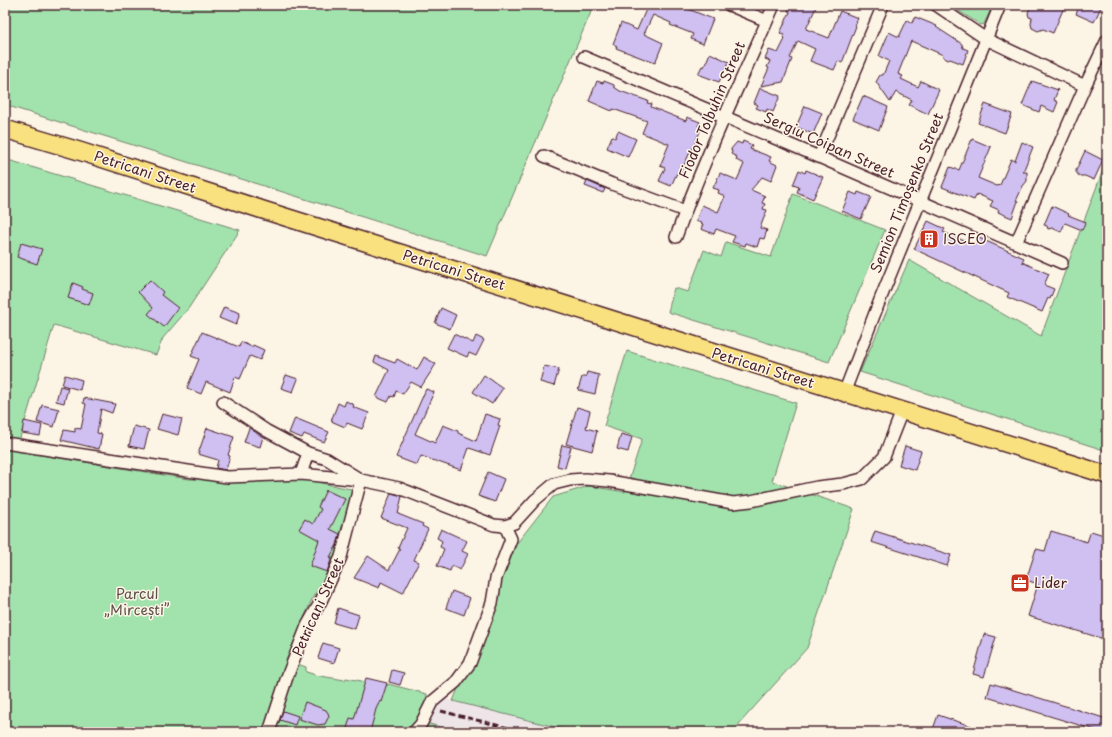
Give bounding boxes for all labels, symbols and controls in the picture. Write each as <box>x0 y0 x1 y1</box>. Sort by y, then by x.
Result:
street label: Fiodor Tolbuhin Street <box>673 38 750 182</box>
street label: Sergiu Coipan Street <box>761 106 898 183</box>
street label: Semion Timoșenko Street <box>865 109 948 276</box>
street label: Petricani Street <box>91 145 199 198</box>
building icon: ISCEO <box>918 228 940 250</box>
place label: ISCEO <box>943 228 987 249</box>
street label: Petricani Street <box>400 244 508 295</box>
street label: Petricani Street <box>709 342 817 393</box>
street label: Petricani Street <box>286 554 349 660</box>
office icon: Lider <box>1009 572 1031 594</box>
place label: Lider <box>1034 572 1067 593</box>
park label: Parcul „Mircești” <box>104 583 170 620</box>

